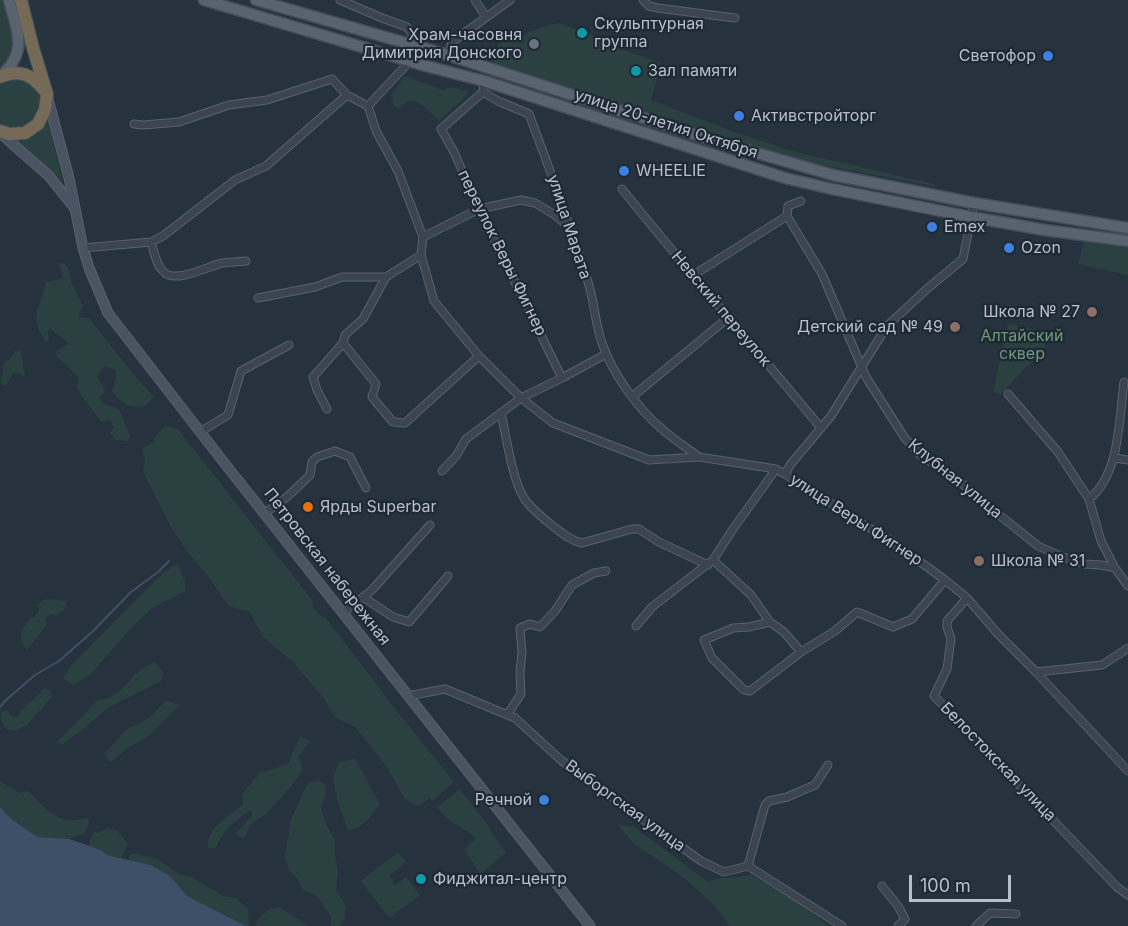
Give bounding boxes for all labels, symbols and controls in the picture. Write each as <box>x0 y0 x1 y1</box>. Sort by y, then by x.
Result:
place label: Скульптурная группа <box>594 14 704 52</box>
place label: Храм-часовня Димитрия Донского <box>362 25 522 63</box>
marker: Скульптурная группа <box>575 26 589 40</box>
marker: Храм-часовня Димитрия Донского <box>527 37 541 51</box>
place label: Светофор <box>959 46 1036 66</box>
marker: Светофор <box>1041 49 1055 63</box>
place label: Зал памяти <box>648 61 737 81</box>
marker: Зал памяти <box>629 64 643 78</box>
street label: улица 20-летия Октября <box>572 85 760 163</box>
place label: Активстройторг <box>751 106 876 126</box>
marker: Активстройторг <box>732 109 746 123</box>
place label: WHEELIE <box>636 161 706 181</box>
marker: WHEELIE <box>617 164 631 178</box>
street label: переулок Веры Фигнер <box>453 167 551 339</box>
street label: улица Марата <box>543 172 595 282</box>
place label: Emex <box>944 217 985 237</box>
marker: Emex <box>925 220 939 234</box>
place label: Ozon <box>1021 238 1061 258</box>
marker: Ozon <box>1002 241 1016 255</box>
street label: Невский переулок <box>667 247 775 371</box>
place label: Школа № 27 <box>983 302 1080 322</box>
marker: Школа № 27 <box>1085 305 1099 319</box>
place label: Детский сад № 49 <box>797 317 943 337</box>
marker: Детский сад № 49 <box>948 320 962 334</box>
park label: Алтайский сквер <box>981 326 1063 364</box>
street label: Клубная улица <box>904 435 1006 523</box>
street label: улица Веры Фигнер <box>786 470 926 570</box>
street label: Петровская набережная <box>260 485 394 649</box>
place label: Ярды Superbar <box>320 497 437 517</box>
marker: Ярды Superbar <box>301 500 315 514</box>
place label: Школа № 31 <box>991 551 1085 571</box>
marker: Школа № 31 <box>972 554 986 568</box>
street label: Белостокская улица <box>936 698 1060 826</box>
street label: Выборгская улица <box>561 756 689 856</box>
place label: Речной <box>475 790 532 810</box>
marker: Речной <box>537 793 551 807</box>
scale bar <box>912 863 1014 901</box>
place label: Фиджитал-центр <box>433 869 567 889</box>
marker: Фиджитал-центр <box>414 872 428 886</box>
text: 100 m <box>920 875 971 896</box>

